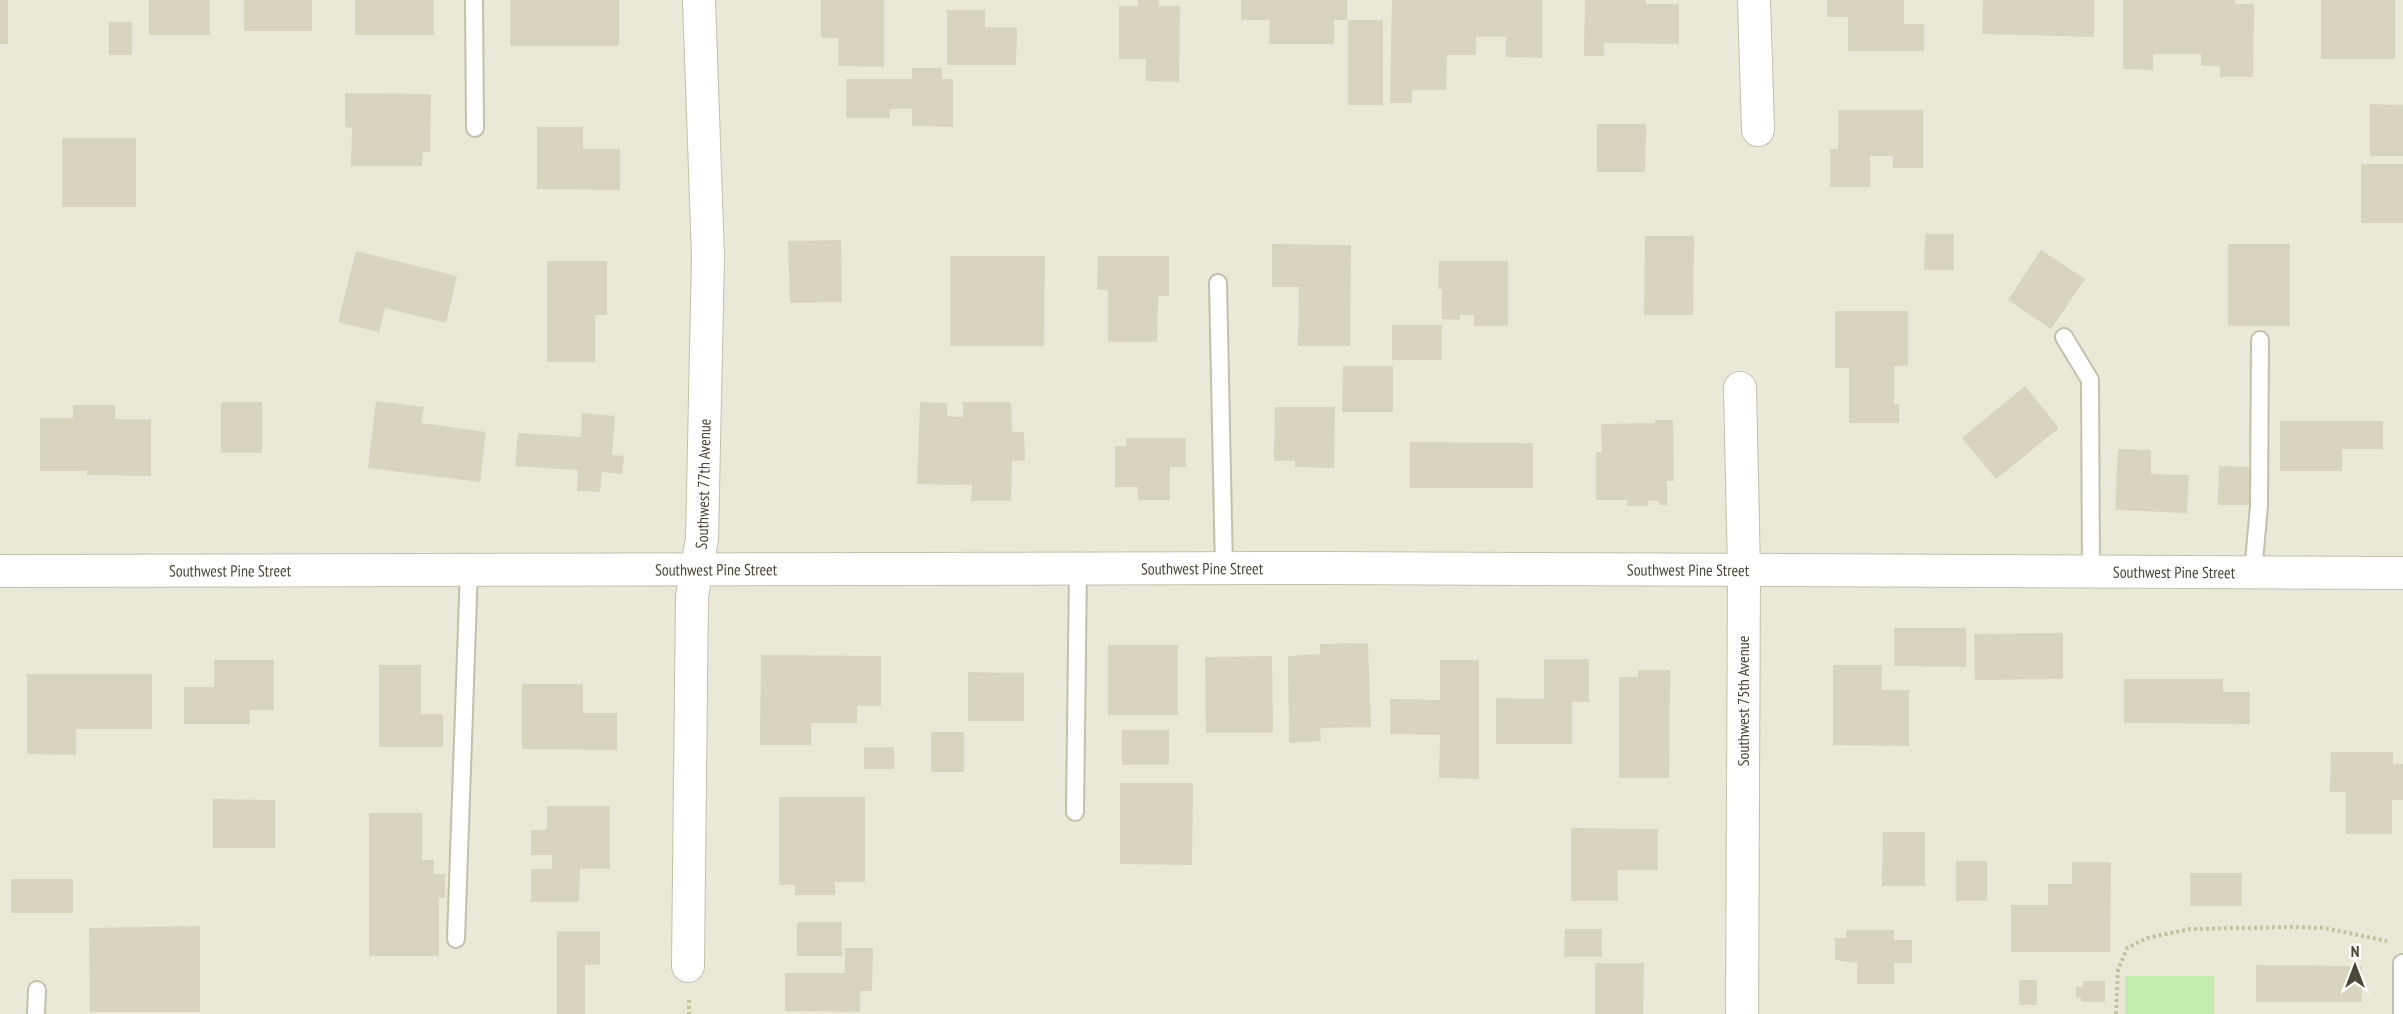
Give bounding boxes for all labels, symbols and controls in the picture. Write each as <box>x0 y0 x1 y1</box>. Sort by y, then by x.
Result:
street label: Southwest 77th Avenue <box>690 418 715 551</box>
street label: Southwest Pine Street <box>1141 558 1264 578</box>
street label: Southwest Pine Street <box>655 559 778 580</box>
street label: Southwest Pine Street <box>1627 559 1750 580</box>
street label: Southwest Pine Street <box>169 560 292 581</box>
street label: Southwest Pine Street <box>2113 562 2236 582</box>
street label: Southwest 75th Avenue <box>1733 636 1753 766</box>
north arrow <box>2325 936 2385 996</box>
text: N <box>2351 941 2359 961</box>

